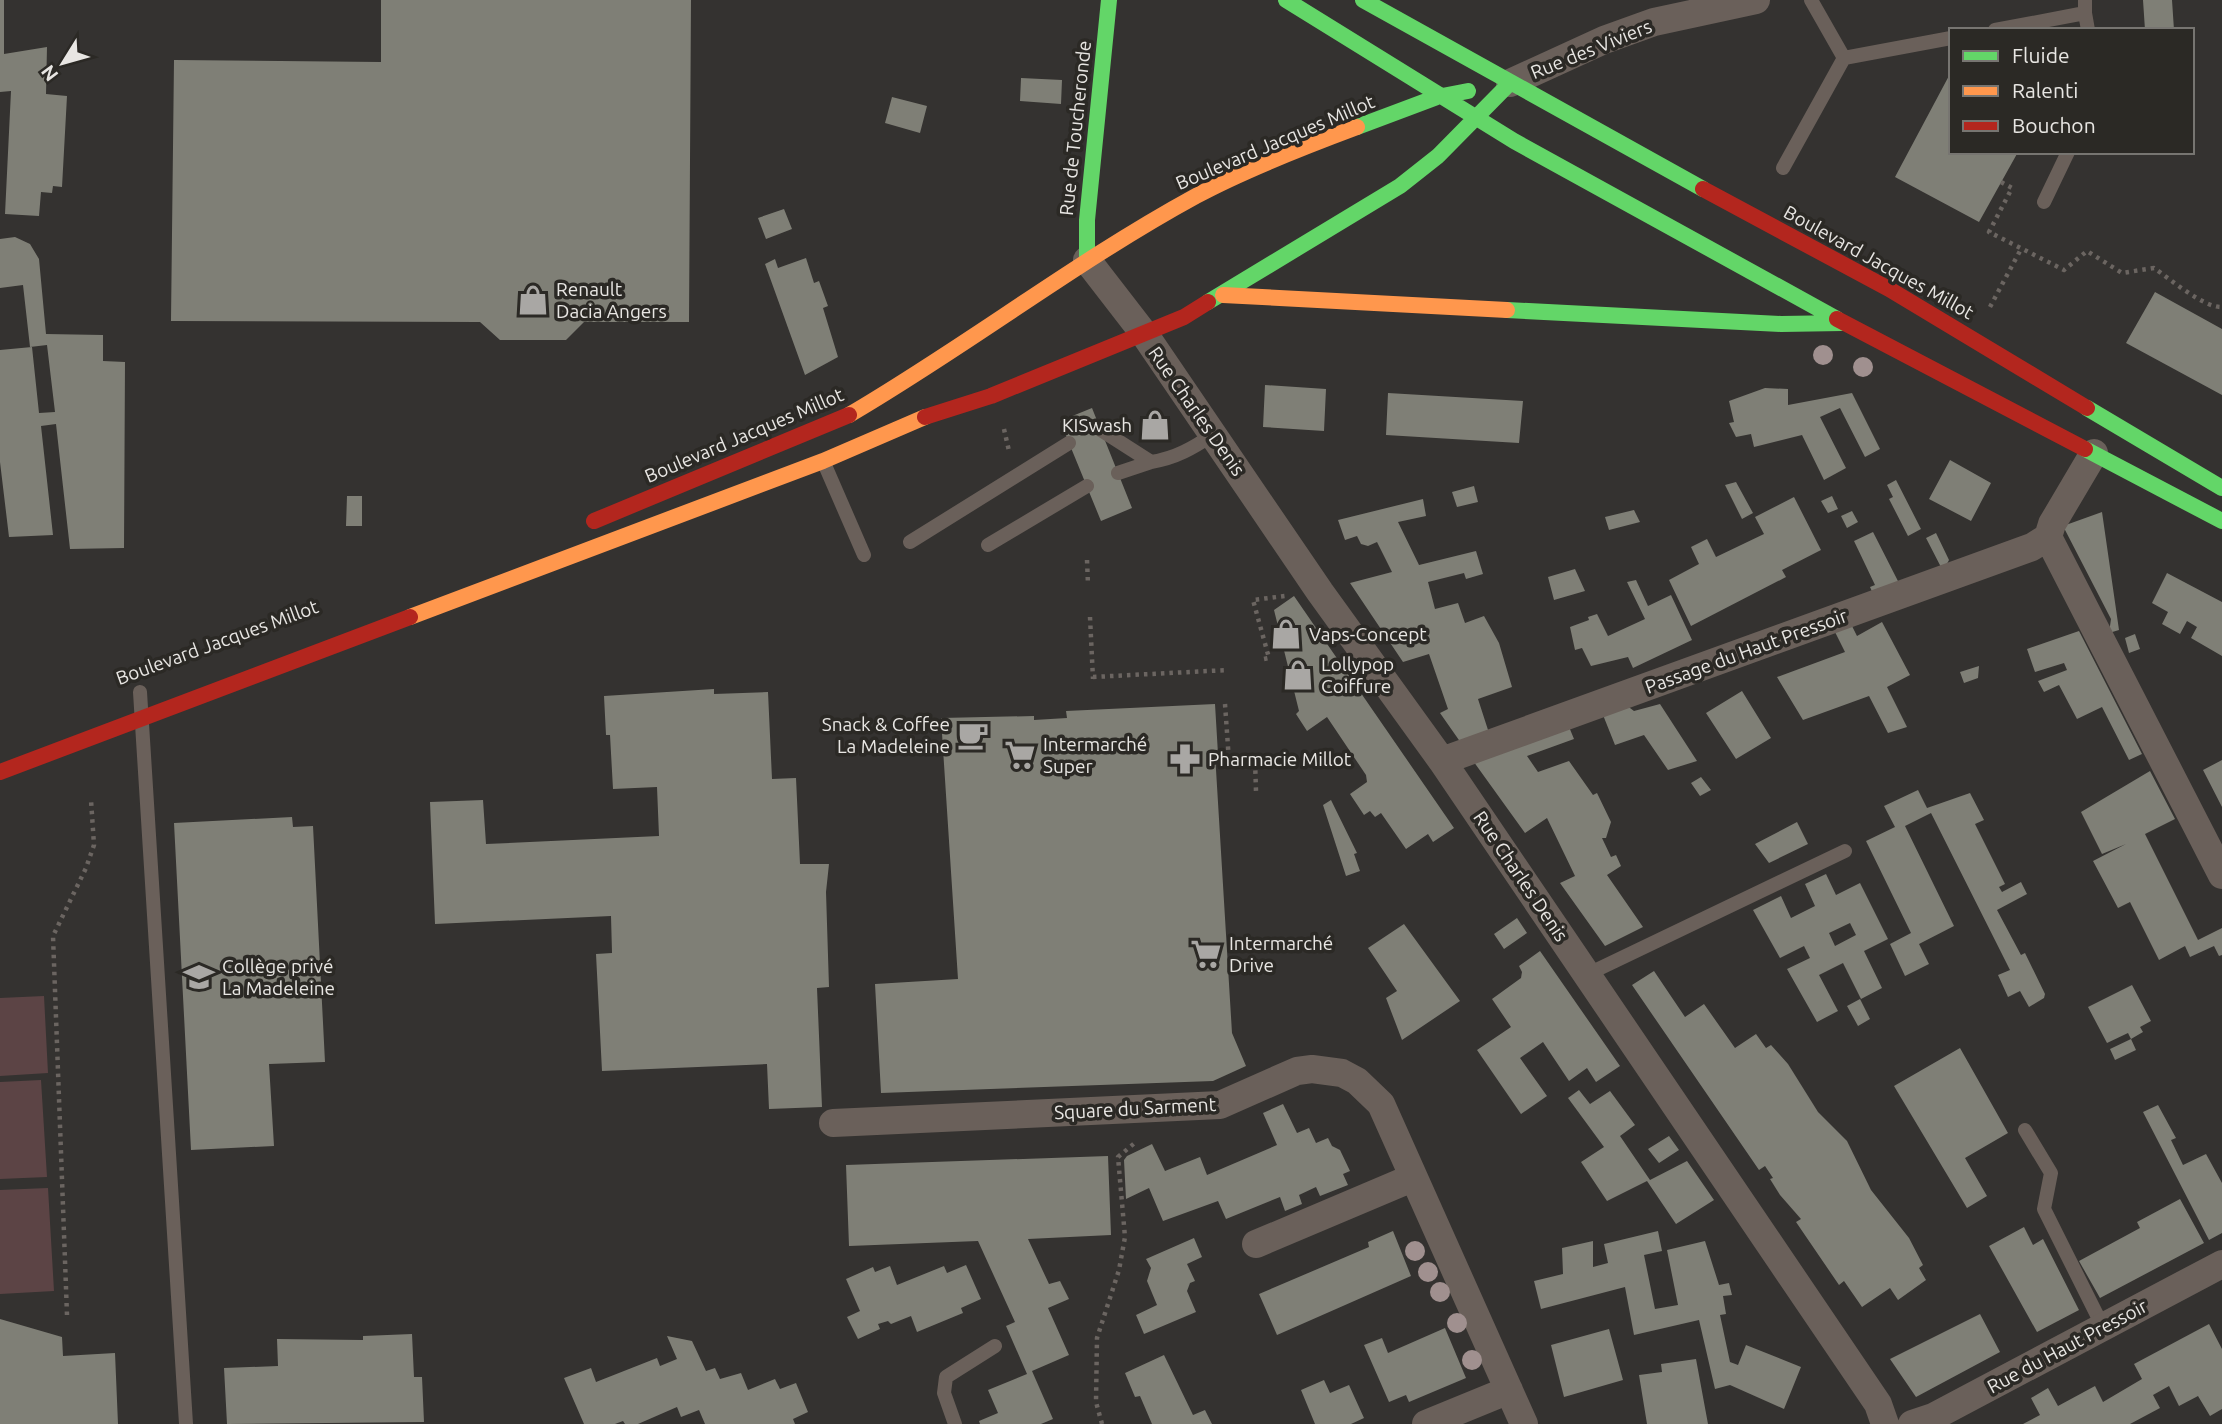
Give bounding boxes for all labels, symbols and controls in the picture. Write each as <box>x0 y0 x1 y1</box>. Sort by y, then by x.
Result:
street label: Rue des Viviers <box>1527 15 1655 83</box>
north arrow <box>28 28 98 98</box>
legend <box>1949 28 2194 154</box>
street label: Rue de Toucheronde <box>1055 39 1095 217</box>
text: Fluide <box>2012 43 2070 67</box>
text: N <box>36 61 62 86</box>
text: Ralenti <box>2012 78 2078 102</box>
street label: Boulevard Jacques Millot <box>1172 90 1378 194</box>
text: Bouchon <box>2012 113 2096 137</box>
street label: Boulevard Jacques Millot <box>1780 201 1978 324</box>
place label: Renault Dacia Angers <box>556 278 667 322</box>
shop icon: Renault Dacia Angers <box>516 283 550 317</box>
street label: Rue Charles Denis <box>1144 342 1250 480</box>
street label: Boulevard Jacques Millot <box>641 383 847 487</box>
shop icon: KISwash <box>1138 408 1172 442</box>
place label: KISwash <box>1062 414 1132 436</box>
street label: Boulevard Jacques Millot <box>113 595 322 689</box>
street label: Passage du Haut Pressoir <box>1642 604 1850 698</box>
shop icon: Vaps-Concept <box>1269 617 1303 651</box>
place label: Vaps-Concept <box>1309 623 1427 645</box>
place label: Lollypop Coiffure <box>1321 653 1394 697</box>
shop icon: Lollypop Coiffure <box>1281 658 1315 692</box>
place label: Snack & Coffee La Madeleine <box>822 713 950 757</box>
cafe icon: Snack & Coffee La Madeleine <box>956 718 990 752</box>
place label: Intermarché Super <box>1043 733 1147 777</box>
supermarket icon: Intermarché Super <box>1003 738 1037 772</box>
pharmacy icon: Pharmacie Millot <box>1168 742 1202 776</box>
place label: Pharmacie Millot <box>1208 748 1352 770</box>
street label: Rue Charles Denis <box>1469 807 1573 945</box>
place label: Intermarché Drive <box>1229 932 1333 976</box>
supermarket icon: Intermarché Drive <box>1189 937 1223 971</box>
place label: Collège privé La Madeleine <box>222 955 335 999</box>
school or university icon: Collège privé La Madeleine <box>182 960 216 994</box>
street label: Square du Sarment <box>1053 1093 1217 1123</box>
street label: Rue du Haut Pressoir <box>1983 1295 2151 1397</box>

